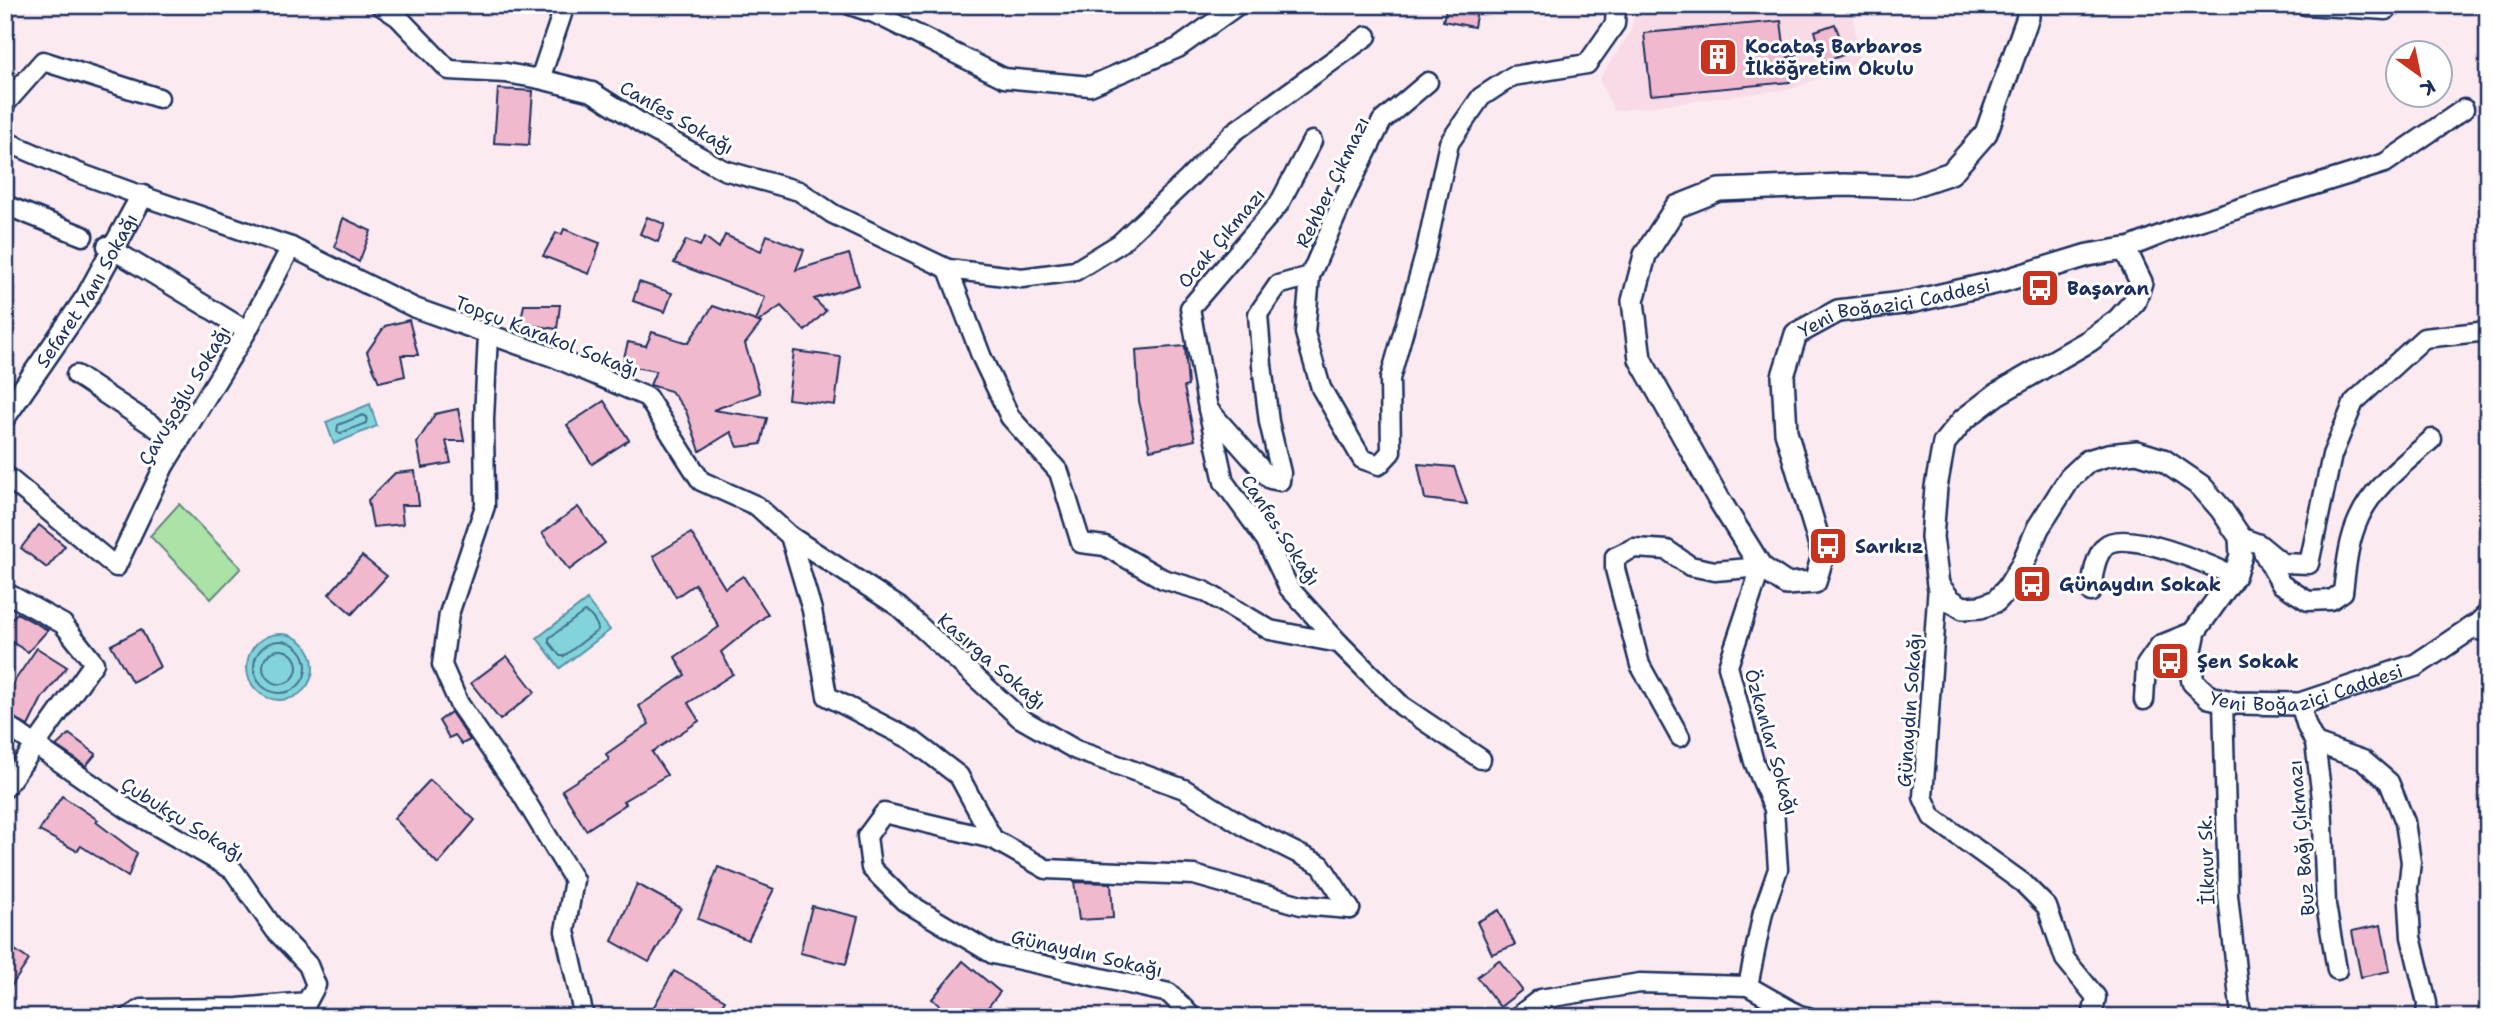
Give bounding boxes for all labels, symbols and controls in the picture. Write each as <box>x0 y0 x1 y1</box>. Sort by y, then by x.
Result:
place label: Kocataş Barbaros İlköğretim Okulu <box>1745 34 1922 81</box>
building icon: Kocataş Barbaros İlköğretim Okulu <box>1697 36 1739 78</box>
north arrow <box>2384 38 2454 108</box>
text: K <box>2416 74 2440 102</box>
street label: Canfes Sokağı <box>615 75 738 160</box>
street label: Rehber Çıkmazı <box>1290 113 1375 252</box>
street label: Ocak Çıkmazı <box>1172 183 1271 293</box>
street label: Sefaret Yanı Sokağı <box>30 209 143 373</box>
bus stop icon: Başaran <box>2019 267 2061 309</box>
street label: Yeni Boğaziçi Caddesi <box>1794 272 1993 343</box>
place label: Başaran <box>2067 276 2149 301</box>
street label: Topçu Karakol Sokağı <box>451 290 642 383</box>
street label: Çavuşoğlu Sokağı <box>133 321 236 470</box>
street label: Canfes Sokağı <box>1235 470 1326 591</box>
bus stop icon: Sarıkız <box>1807 525 1849 567</box>
place label: Sarıkız <box>1855 534 1924 559</box>
bus stop icon: Günaydın Sokak <box>2011 563 2053 605</box>
place label: Günaydın Sokak <box>2059 572 2221 597</box>
street label: Kasırga Sokağı <box>932 607 1051 715</box>
street label: Günaydın Sokağı <box>1892 632 1927 788</box>
bus stop icon: Şen Sokak <box>2149 640 2191 682</box>
place label: Şen Sokak <box>2197 649 2299 674</box>
street label: Yeni Boğaziçi Caddesi <box>2207 658 2406 717</box>
street label: Özkanlar Sokağı <box>1739 666 1804 818</box>
street label: Buz Bağı Çıkmazı <box>2282 759 2321 917</box>
street label: Çubukçu Sokağı <box>116 771 249 867</box>
street label: İlknur Sk. <box>2192 814 2221 906</box>
street label: Günaydın Sokağı <box>1009 924 1165 983</box>

